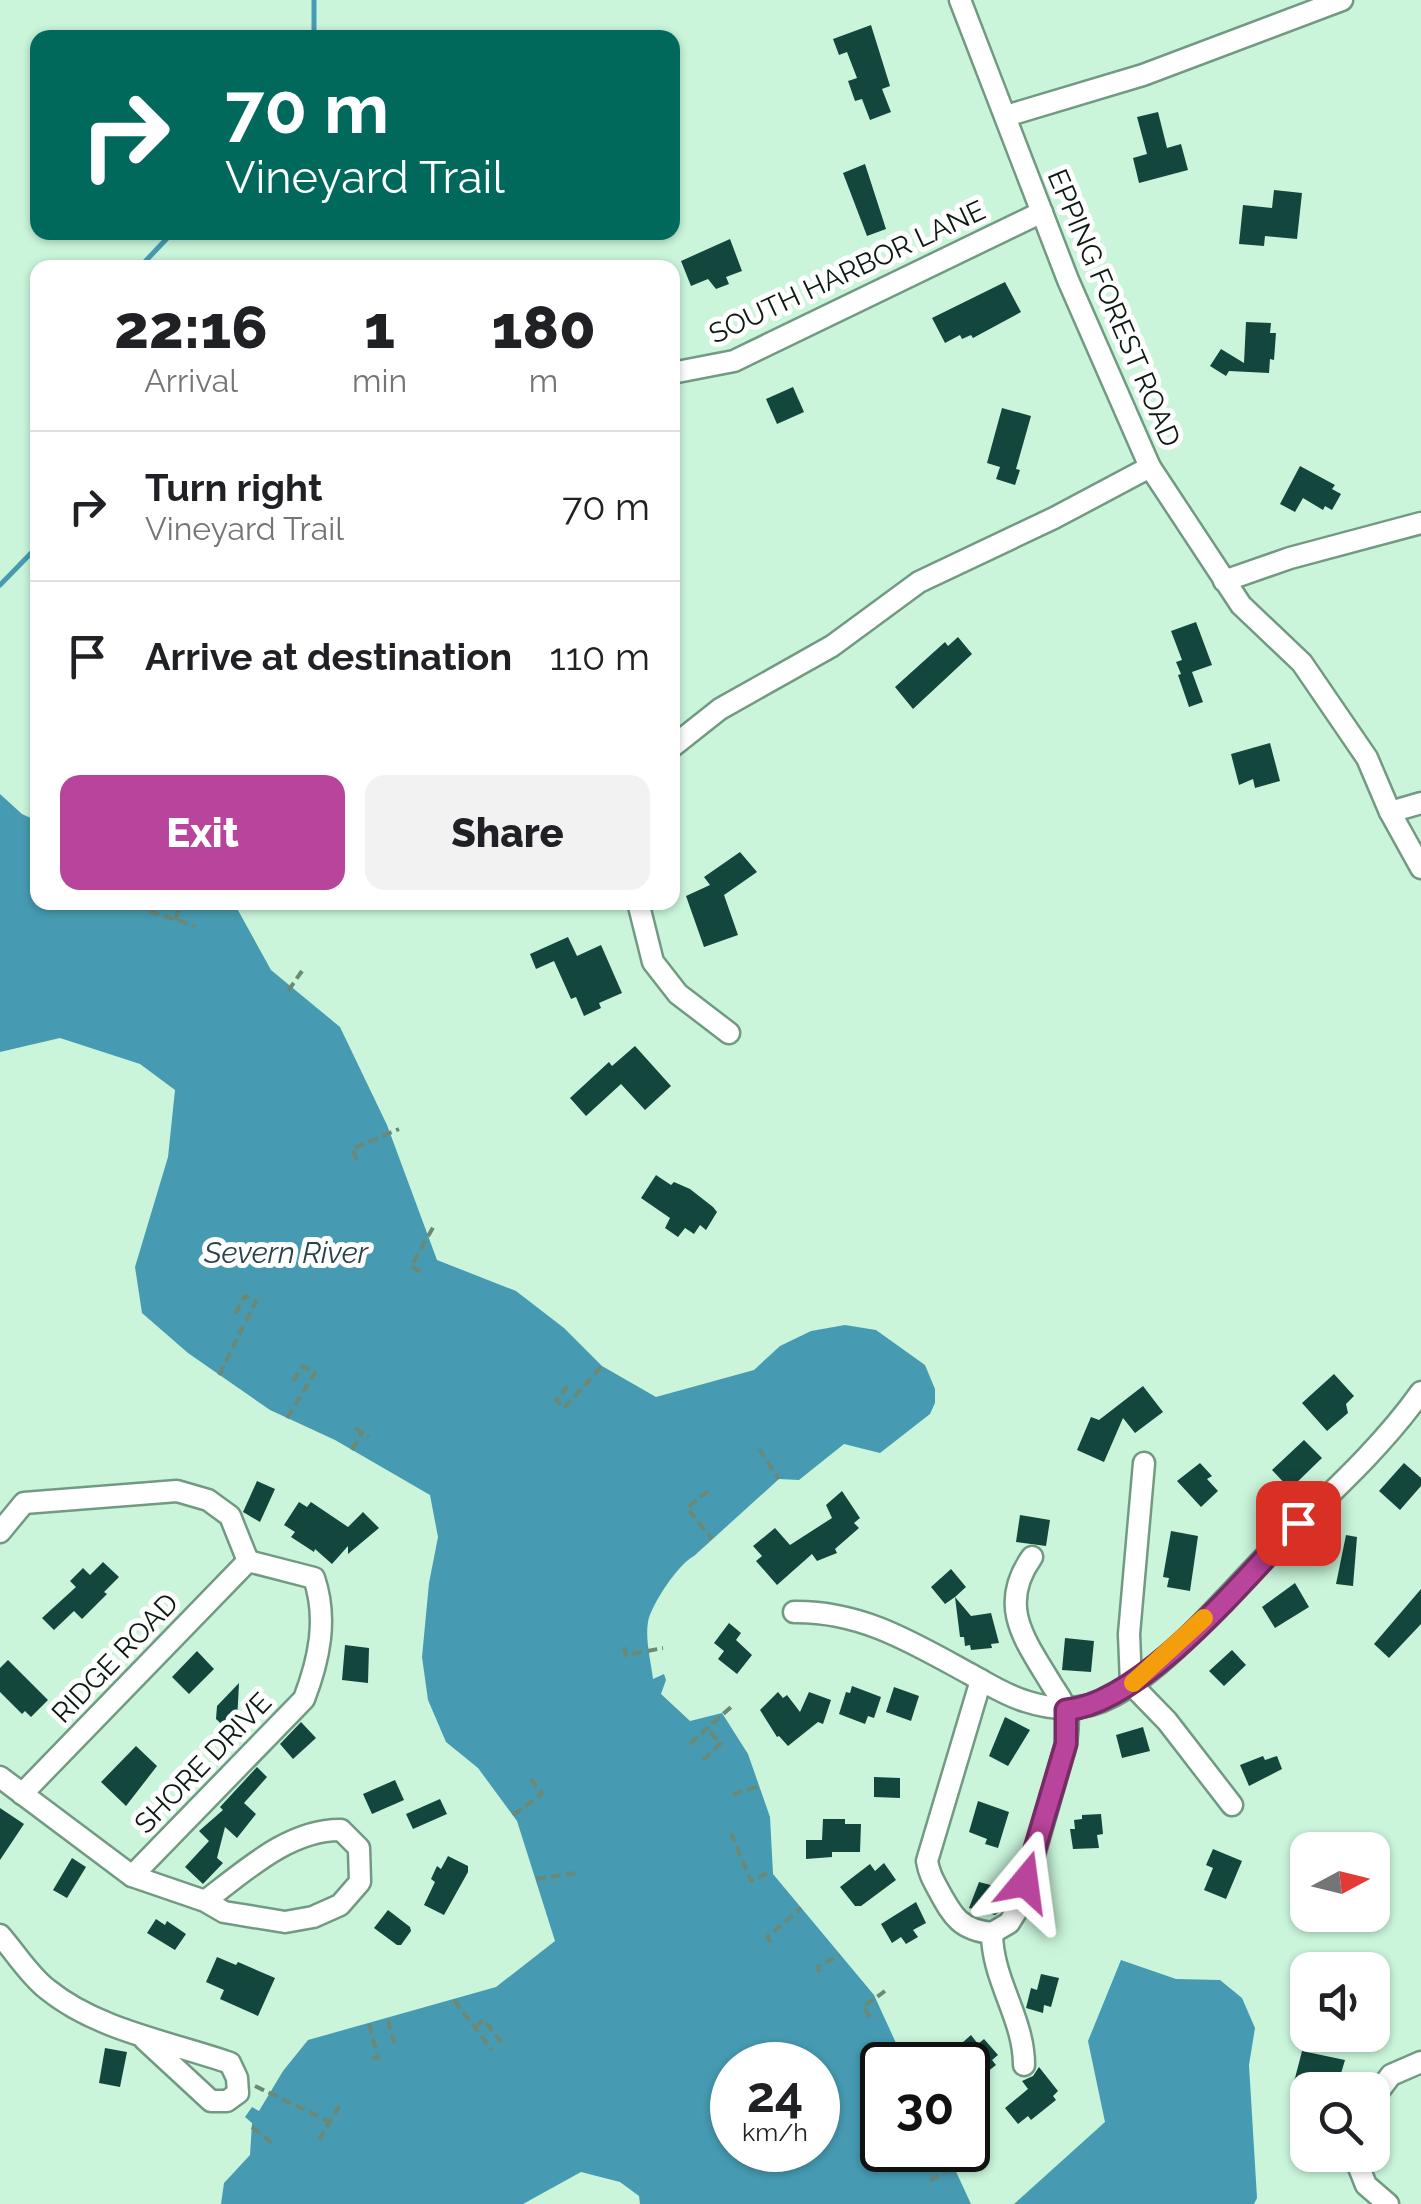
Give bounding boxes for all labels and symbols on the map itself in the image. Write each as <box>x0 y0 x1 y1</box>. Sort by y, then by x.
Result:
street label: EPPING FOREST ROAD <box>1041 164 1187 452</box>
street label: SOUTH HARBOR LANE <box>704 193 990 351</box>
water label: Severn River <box>203 1235 370 1270</box>
pin <box>1256 1481 1341 1566</box>
street label: RIDGE ROAD <box>45 1586 185 1730</box>
street label: SHORE DRIVE <box>128 1686 278 1840</box>
position arrow <box>973 1830 1077 1934</box>
north arrow <box>1290 1832 1390 1932</box>
speed limit sign: 30 <box>860 2042 990 2172</box>

